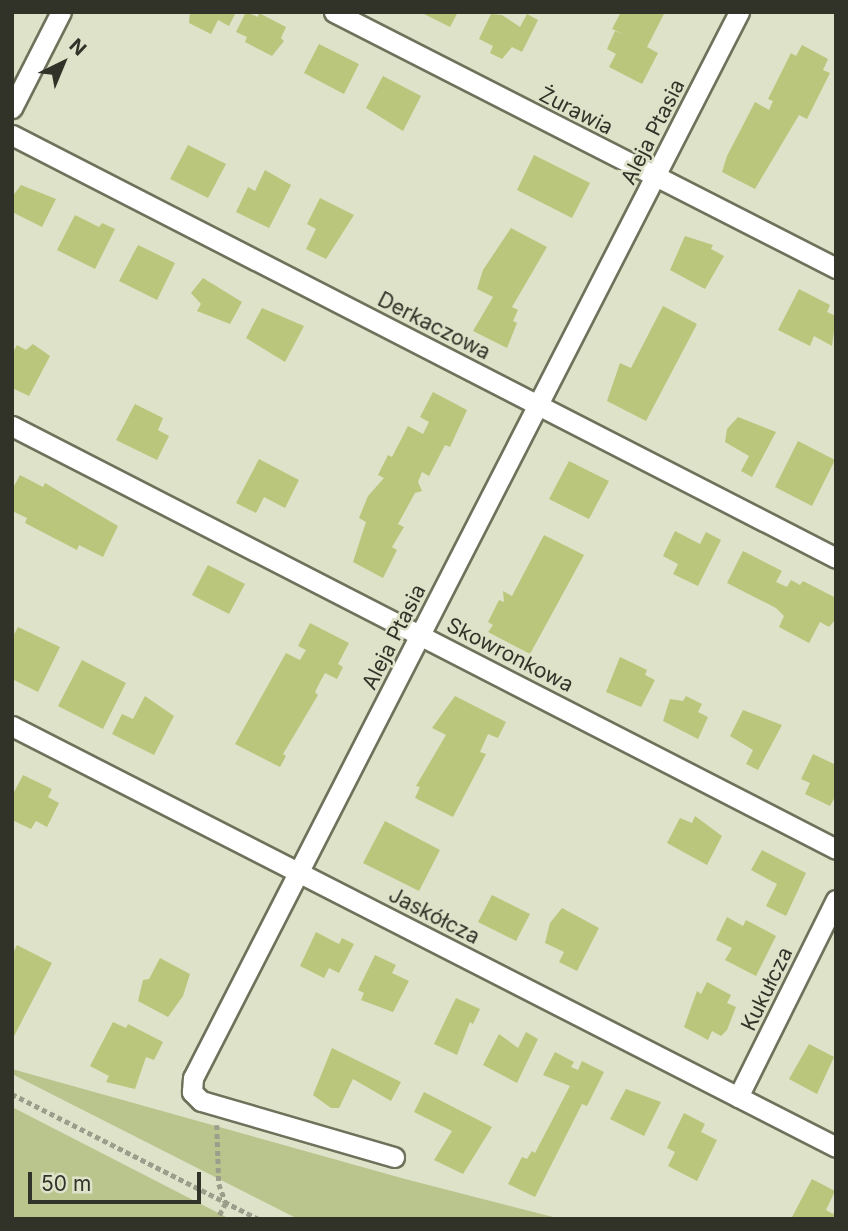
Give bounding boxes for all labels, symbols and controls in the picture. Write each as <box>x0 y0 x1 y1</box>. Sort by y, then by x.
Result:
north arrow <box>28 28 98 98</box>
text: N <box>65 34 91 61</box>
street label: Aleja Ptasia <box>616 75 690 189</box>
street label: Żurawia <box>535 82 617 140</box>
street label: Derkaczowa <box>373 287 495 365</box>
street label: Aleja Ptasia <box>357 580 431 694</box>
street label: Skowronkowa <box>442 612 578 698</box>
street label: Jaskółcza <box>384 882 484 950</box>
street label: Kukułcza <box>736 943 798 1035</box>
scale bar <box>32 1158 205 1202</box>
text: 50 m <box>41 1171 91 1196</box>

